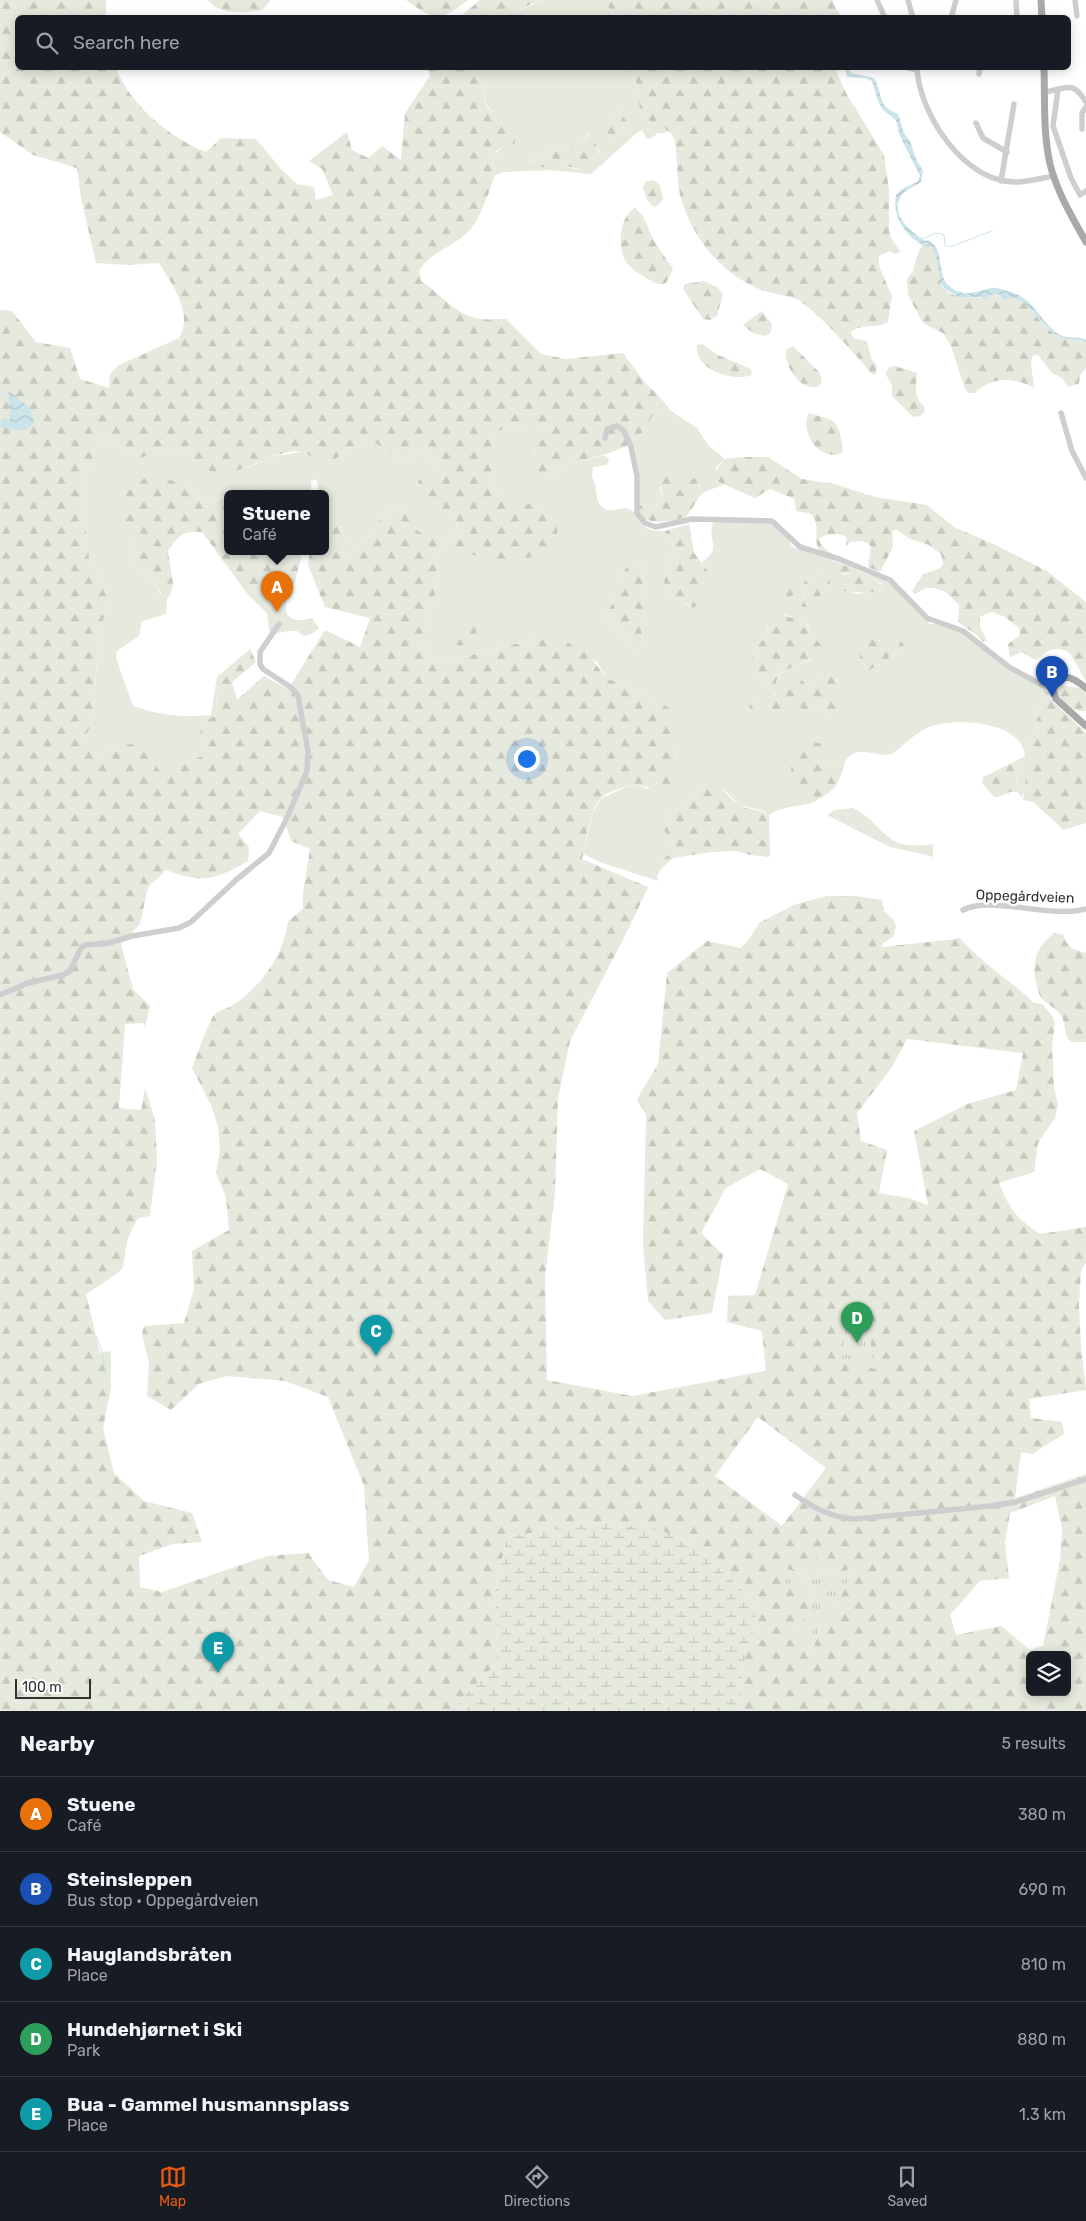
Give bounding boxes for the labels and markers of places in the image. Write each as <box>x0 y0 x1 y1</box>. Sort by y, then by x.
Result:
pin: A <box>261 571 293 612</box>
pin: B <box>1036 656 1068 697</box>
pin: D <box>841 1302 873 1343</box>
pin: C <box>360 1315 392 1356</box>
pin: E <box>202 1632 234 1673</box>

